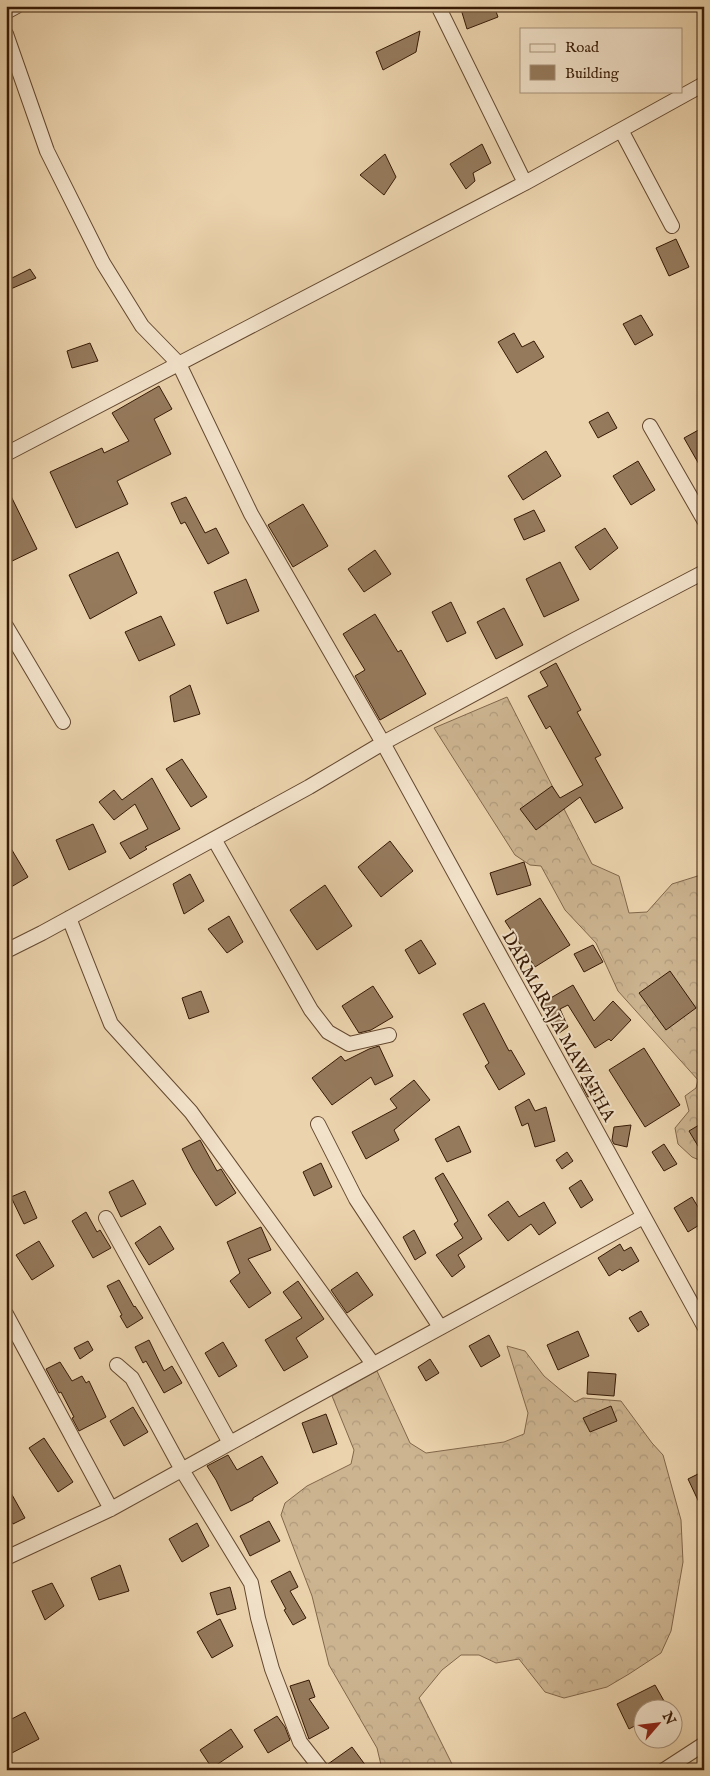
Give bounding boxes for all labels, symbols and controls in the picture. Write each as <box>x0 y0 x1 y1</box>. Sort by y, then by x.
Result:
legend <box>520 28 682 92</box>
text: Road <box>565 38 600 57</box>
text: Building <box>565 64 620 83</box>
street label: DARMARAJA MAWATHA <box>496 927 620 1127</box>
north arrow <box>632 1698 682 1748</box>
text: N <box>657 1708 679 1728</box>

